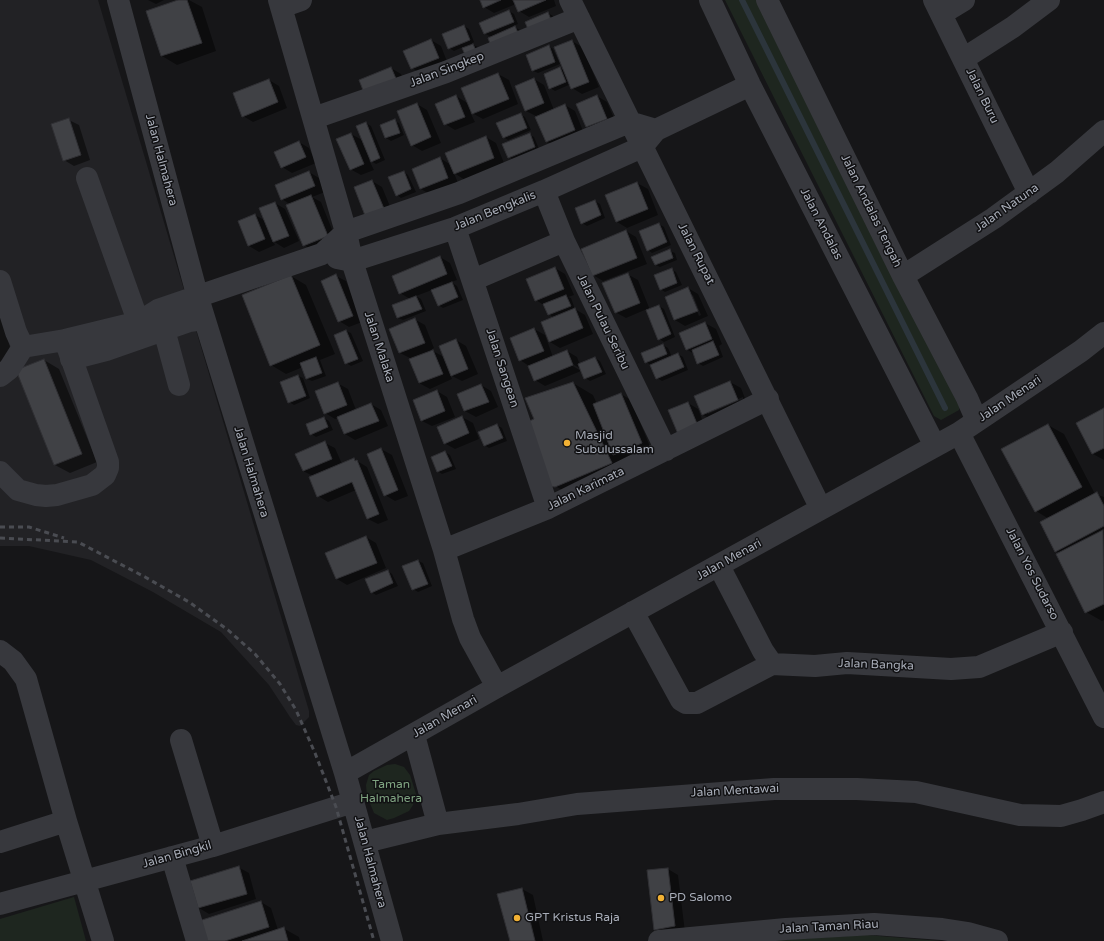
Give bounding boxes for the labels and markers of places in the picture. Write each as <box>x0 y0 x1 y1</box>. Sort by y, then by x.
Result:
place label: Masjid Subulussalam <box>575 429 654 457</box>
marker: Masjid Subulussalam <box>562 438 572 448</box>
place label: PD Salomo <box>669 891 732 905</box>
marker: PD Salomo <box>656 893 666 903</box>
place label: GPT Kristus Raja <box>525 911 620 925</box>
marker: GPT Kristus Raja <box>512 913 522 923</box>

